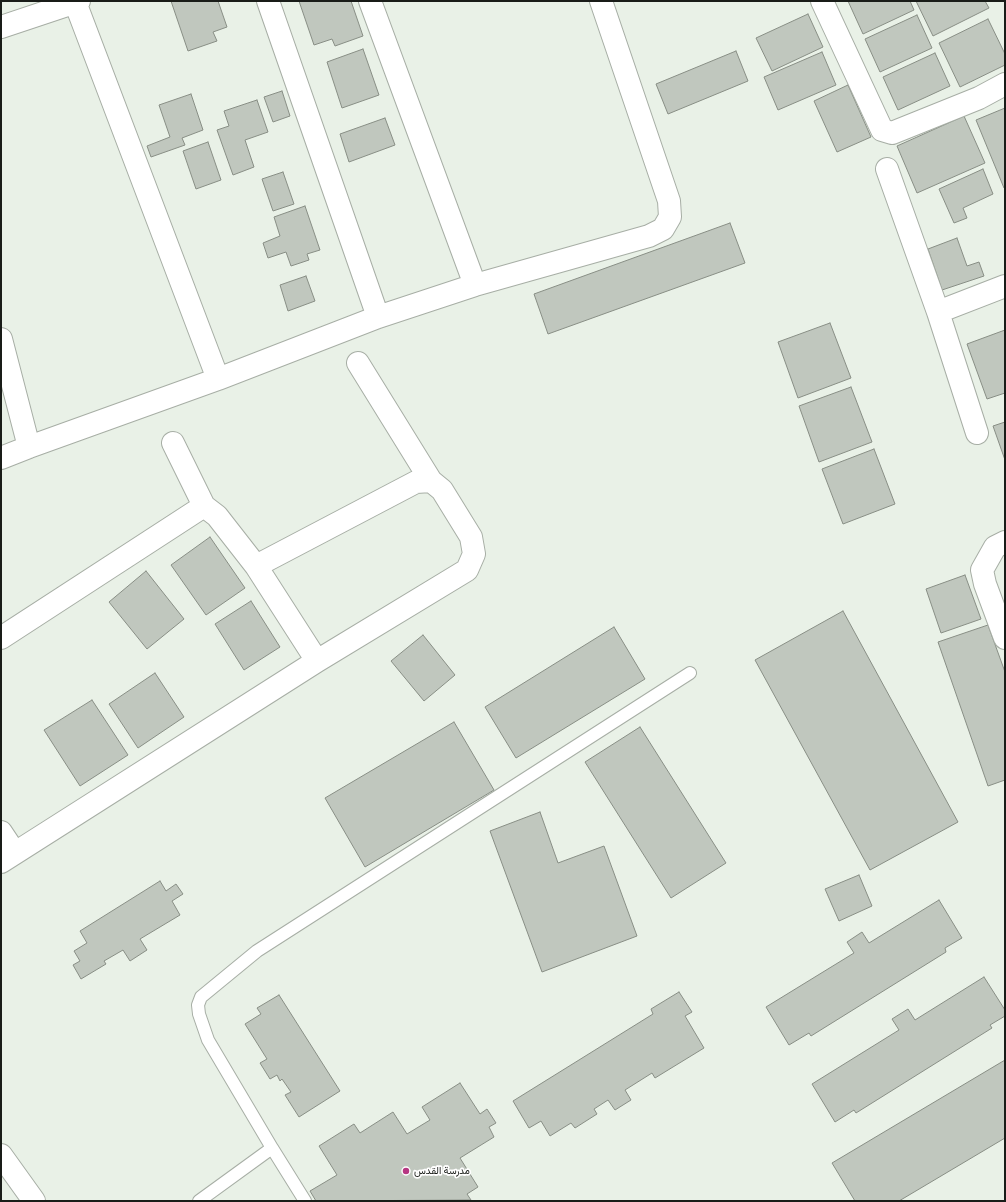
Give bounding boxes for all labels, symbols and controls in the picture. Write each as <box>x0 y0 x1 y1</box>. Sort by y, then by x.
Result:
place label: مدرسة القدس <box>414 1165 470 1177</box>
marker: مدرسة القدس <box>401 1166 411 1176</box>

